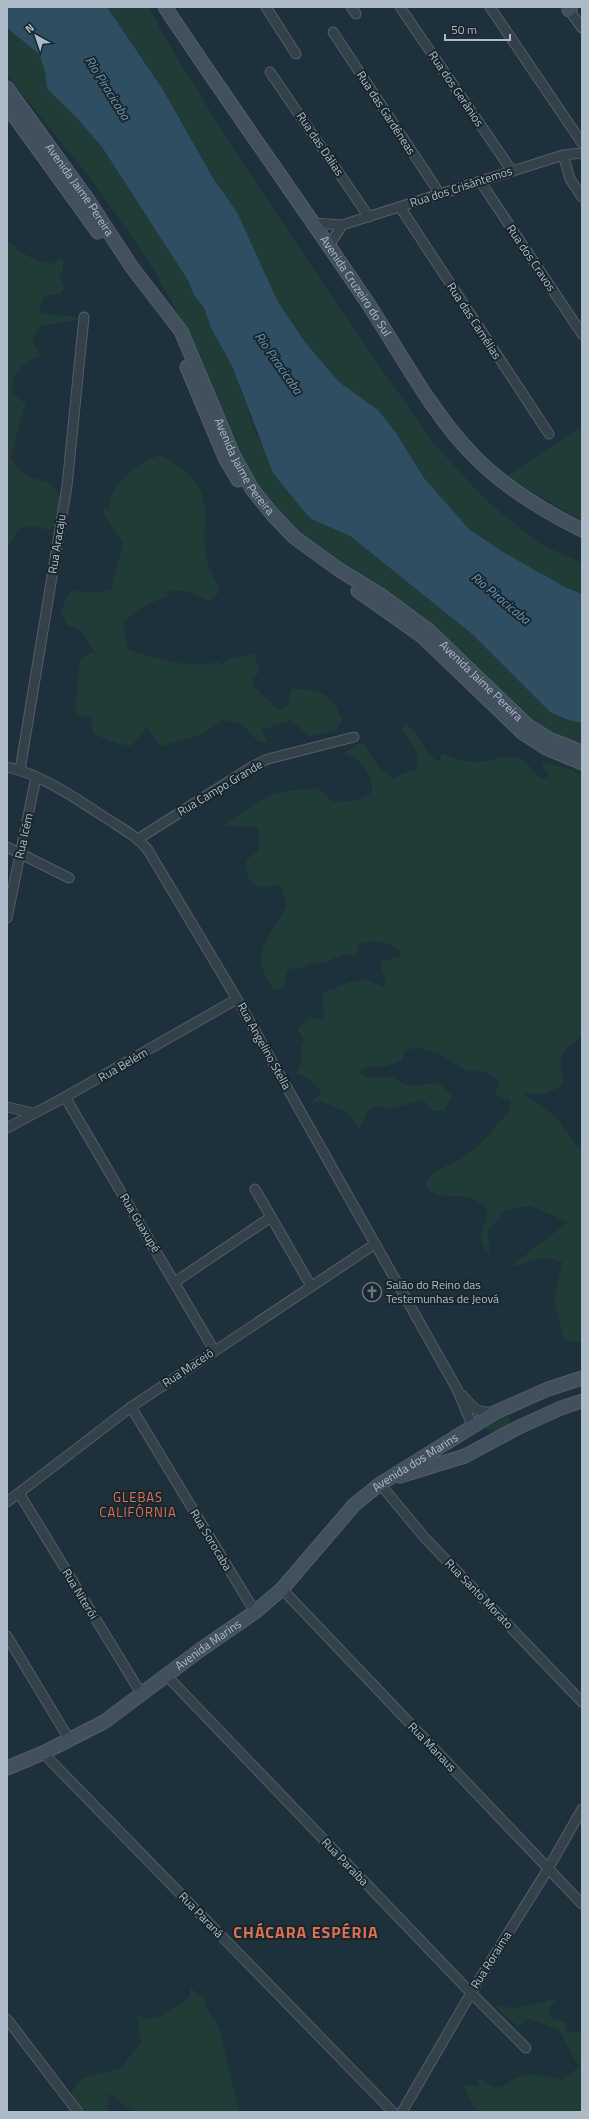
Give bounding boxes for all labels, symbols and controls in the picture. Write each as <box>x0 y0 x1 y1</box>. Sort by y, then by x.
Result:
north arrow <box>16 16 56 56</box>
scale bar <box>445 16 510 42</box>
text: N <box>22 20 38 37</box>
text: 50 m <box>451 20 477 39</box>
street label: Rua dos Gerânios <box>424 47 489 131</box>
water label: Rio Piracicaba <box>80 52 136 125</box>
street label: Rua das Gardêneas <box>352 67 421 159</box>
street label: Rua das Dálias <box>292 108 349 180</box>
street label: Avenida Jaime Pereira <box>41 139 119 240</box>
street label: Rua dos Crisântemos <box>407 161 515 212</box>
street label: Rua dos Cravos <box>502 220 561 295</box>
street label: Avenida Cruzeiro do Sul <box>315 231 397 340</box>
street label: Rua das Camélias <box>442 278 507 363</box>
water label: Rio Piracicaba <box>250 328 309 400</box>
street label: Avenida Jaime Pereira <box>210 415 280 519</box>
street label: Rua Aracaju <box>42 513 71 575</box>
water label: Rio Piracicaba <box>467 567 536 630</box>
street label: Avenida Jaime Pereira <box>435 636 528 725</box>
street label: Rua Campo Grande <box>173 755 266 821</box>
street label: Rua Icém <box>9 811 38 861</box>
street label: Rua Angelino Stella <box>233 999 296 1093</box>
street label: Rua Belém <box>94 1043 151 1086</box>
street label: Rua Guaxupé <box>115 1189 166 1256</box>
place label: Salão do Reino das Testemunhas de Jeová <box>386 1275 499 1308</box>
church icon: Salão do Reino das Testemunhas de Jeová <box>361 1281 383 1303</box>
street label: Rua Maceió <box>158 1343 217 1392</box>
street label: Avenida dos Marins <box>367 1428 462 1496</box>
district label: GLEBAS CALIFÓRNIA <box>99 1487 177 1522</box>
street label: Rua Sorocaba <box>185 1505 237 1574</box>
street label: Rua Santo Morato <box>441 1554 518 1633</box>
street label: Rua Niterói <box>58 1565 103 1623</box>
street label: Avenida Marins <box>171 1614 245 1675</box>
street label: Rua Manaus <box>404 1717 461 1776</box>
street label: Rua Paraíba <box>317 1833 373 1890</box>
street label: Rua Paraná <box>174 1887 228 1942</box>
district label: CHÁCARA ESPÉRIA <box>233 1920 379 1944</box>
street label: Rua Roraima <box>465 1927 516 1992</box>

